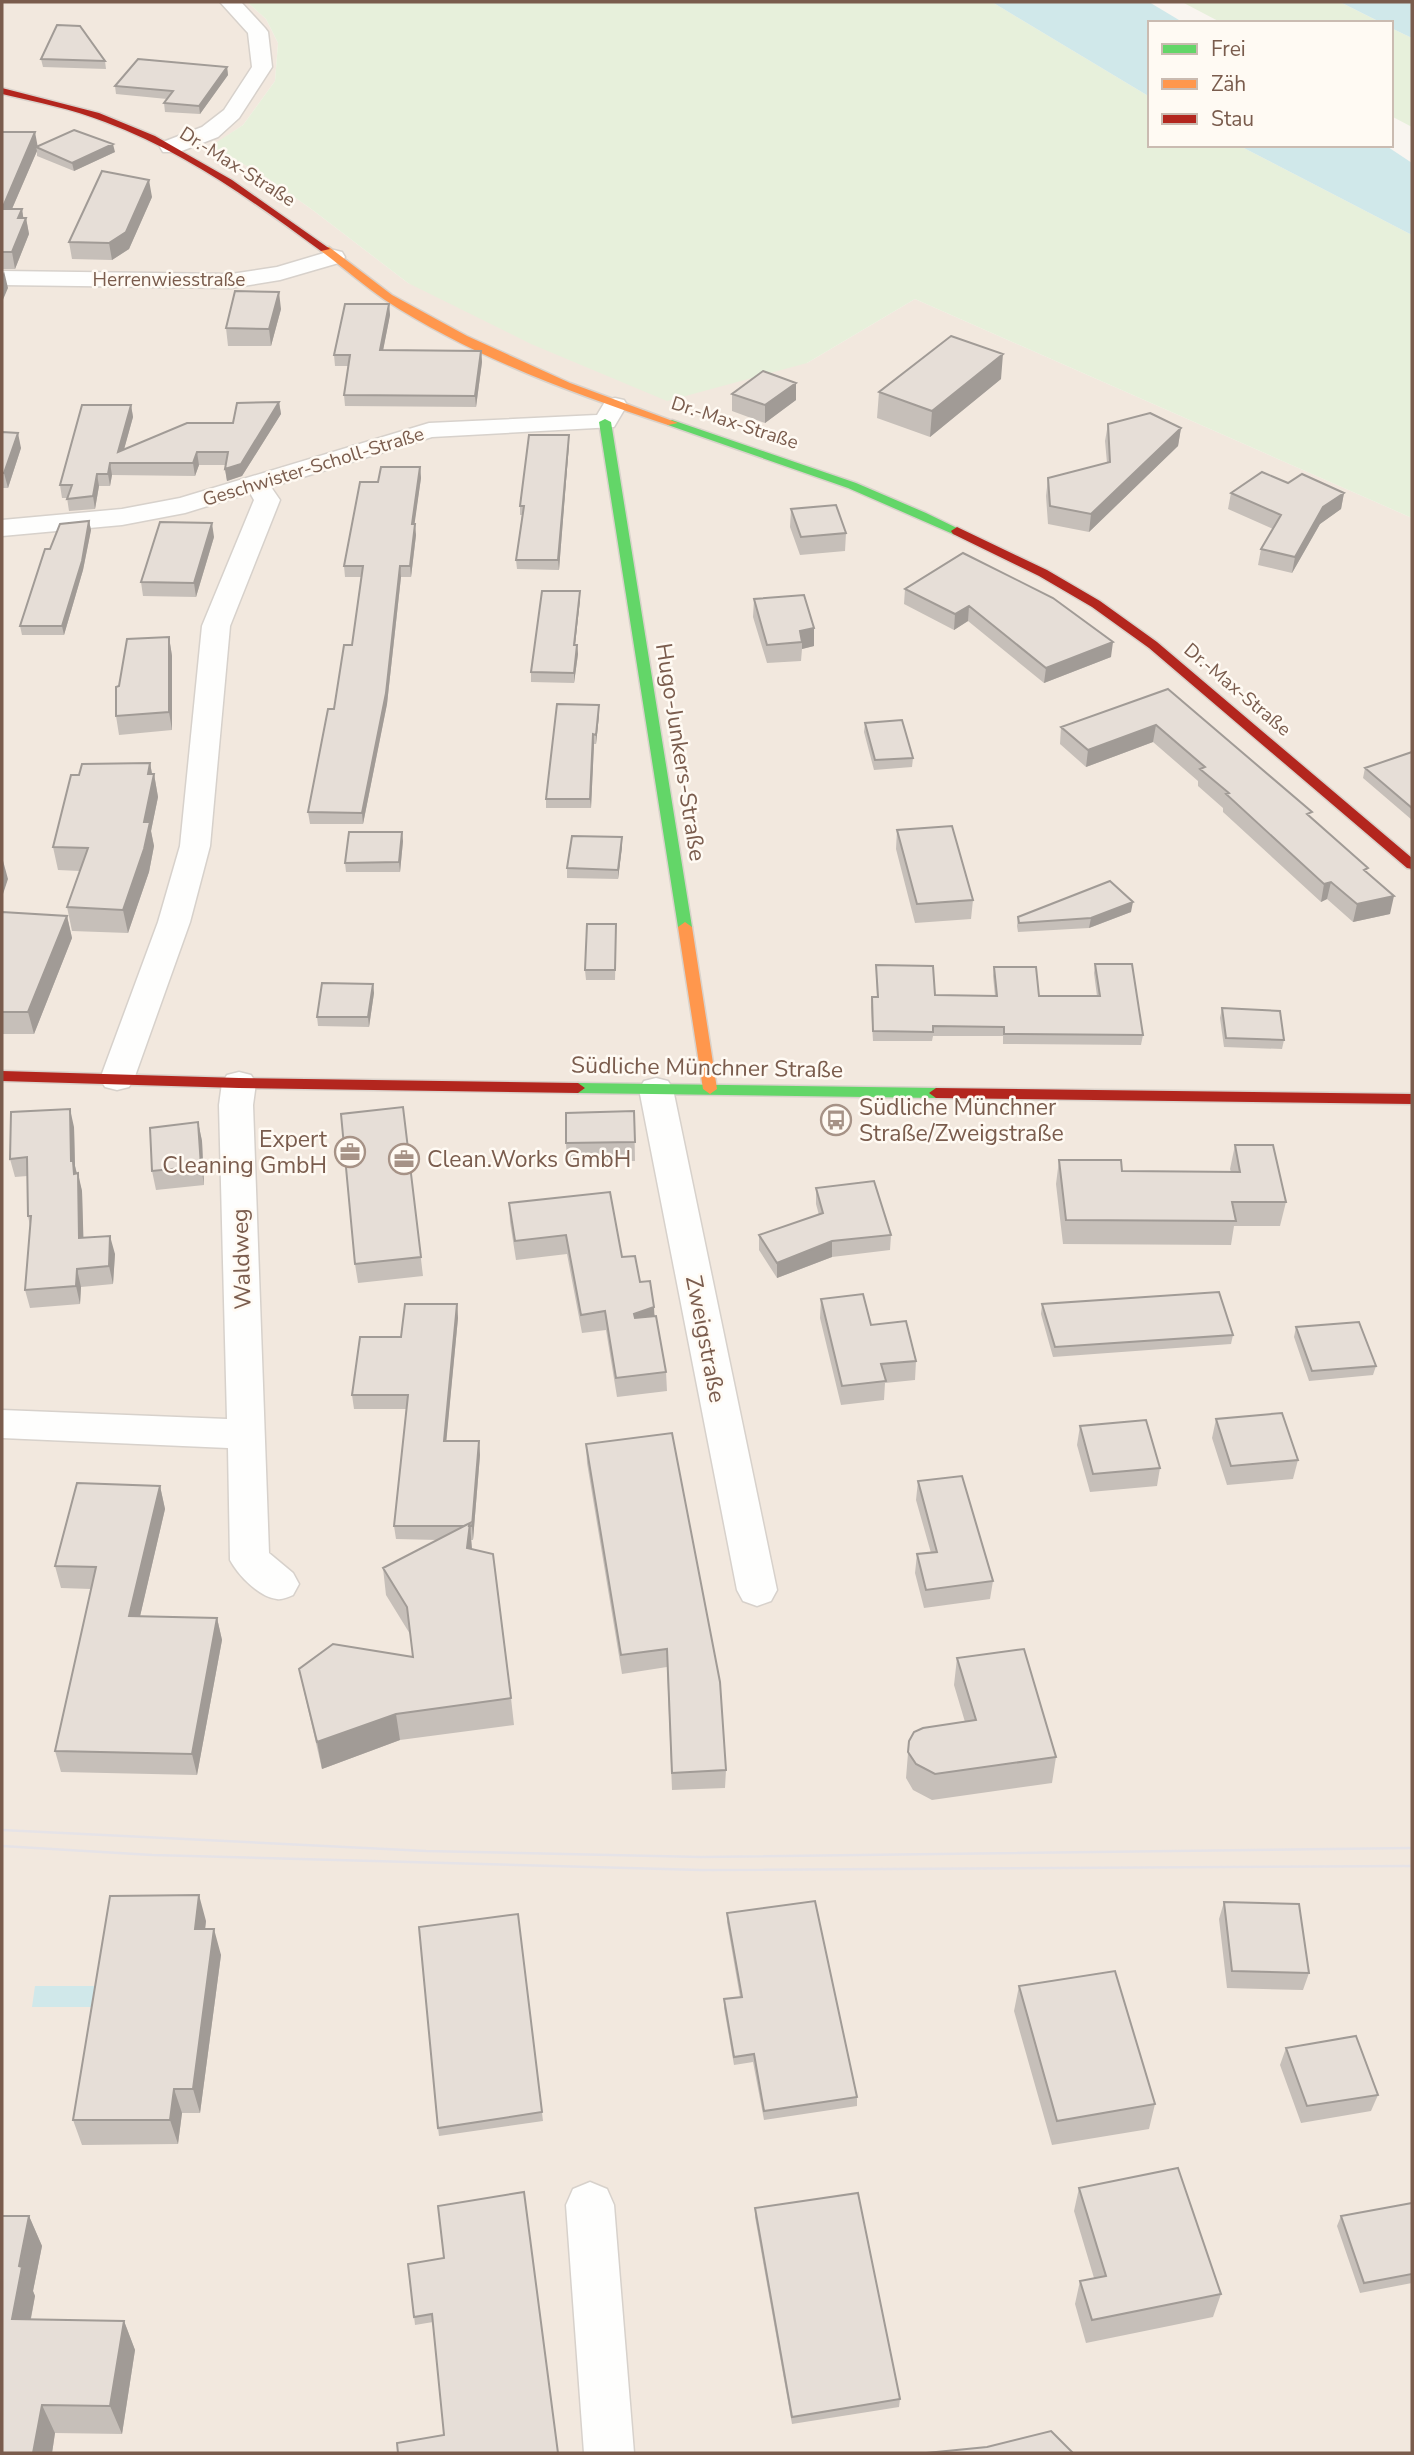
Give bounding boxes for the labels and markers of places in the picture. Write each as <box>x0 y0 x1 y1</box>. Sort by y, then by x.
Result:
place label: Südliche Münchner Straße/Zweigstraße <box>859 1092 1064 1149</box>
bus stop icon: Südliche Münchner Straße/Zweigstraße <box>819 1103 853 1137</box>
place label: Expert Cleaning GmbH <box>162 1124 328 1181</box>
office icon: Expert Cleaning GmbH <box>333 1135 367 1169</box>
office icon: Clean.Works GmbH <box>387 1142 421 1176</box>
place label: Clean.Works GmbH <box>427 1144 631 1175</box>

